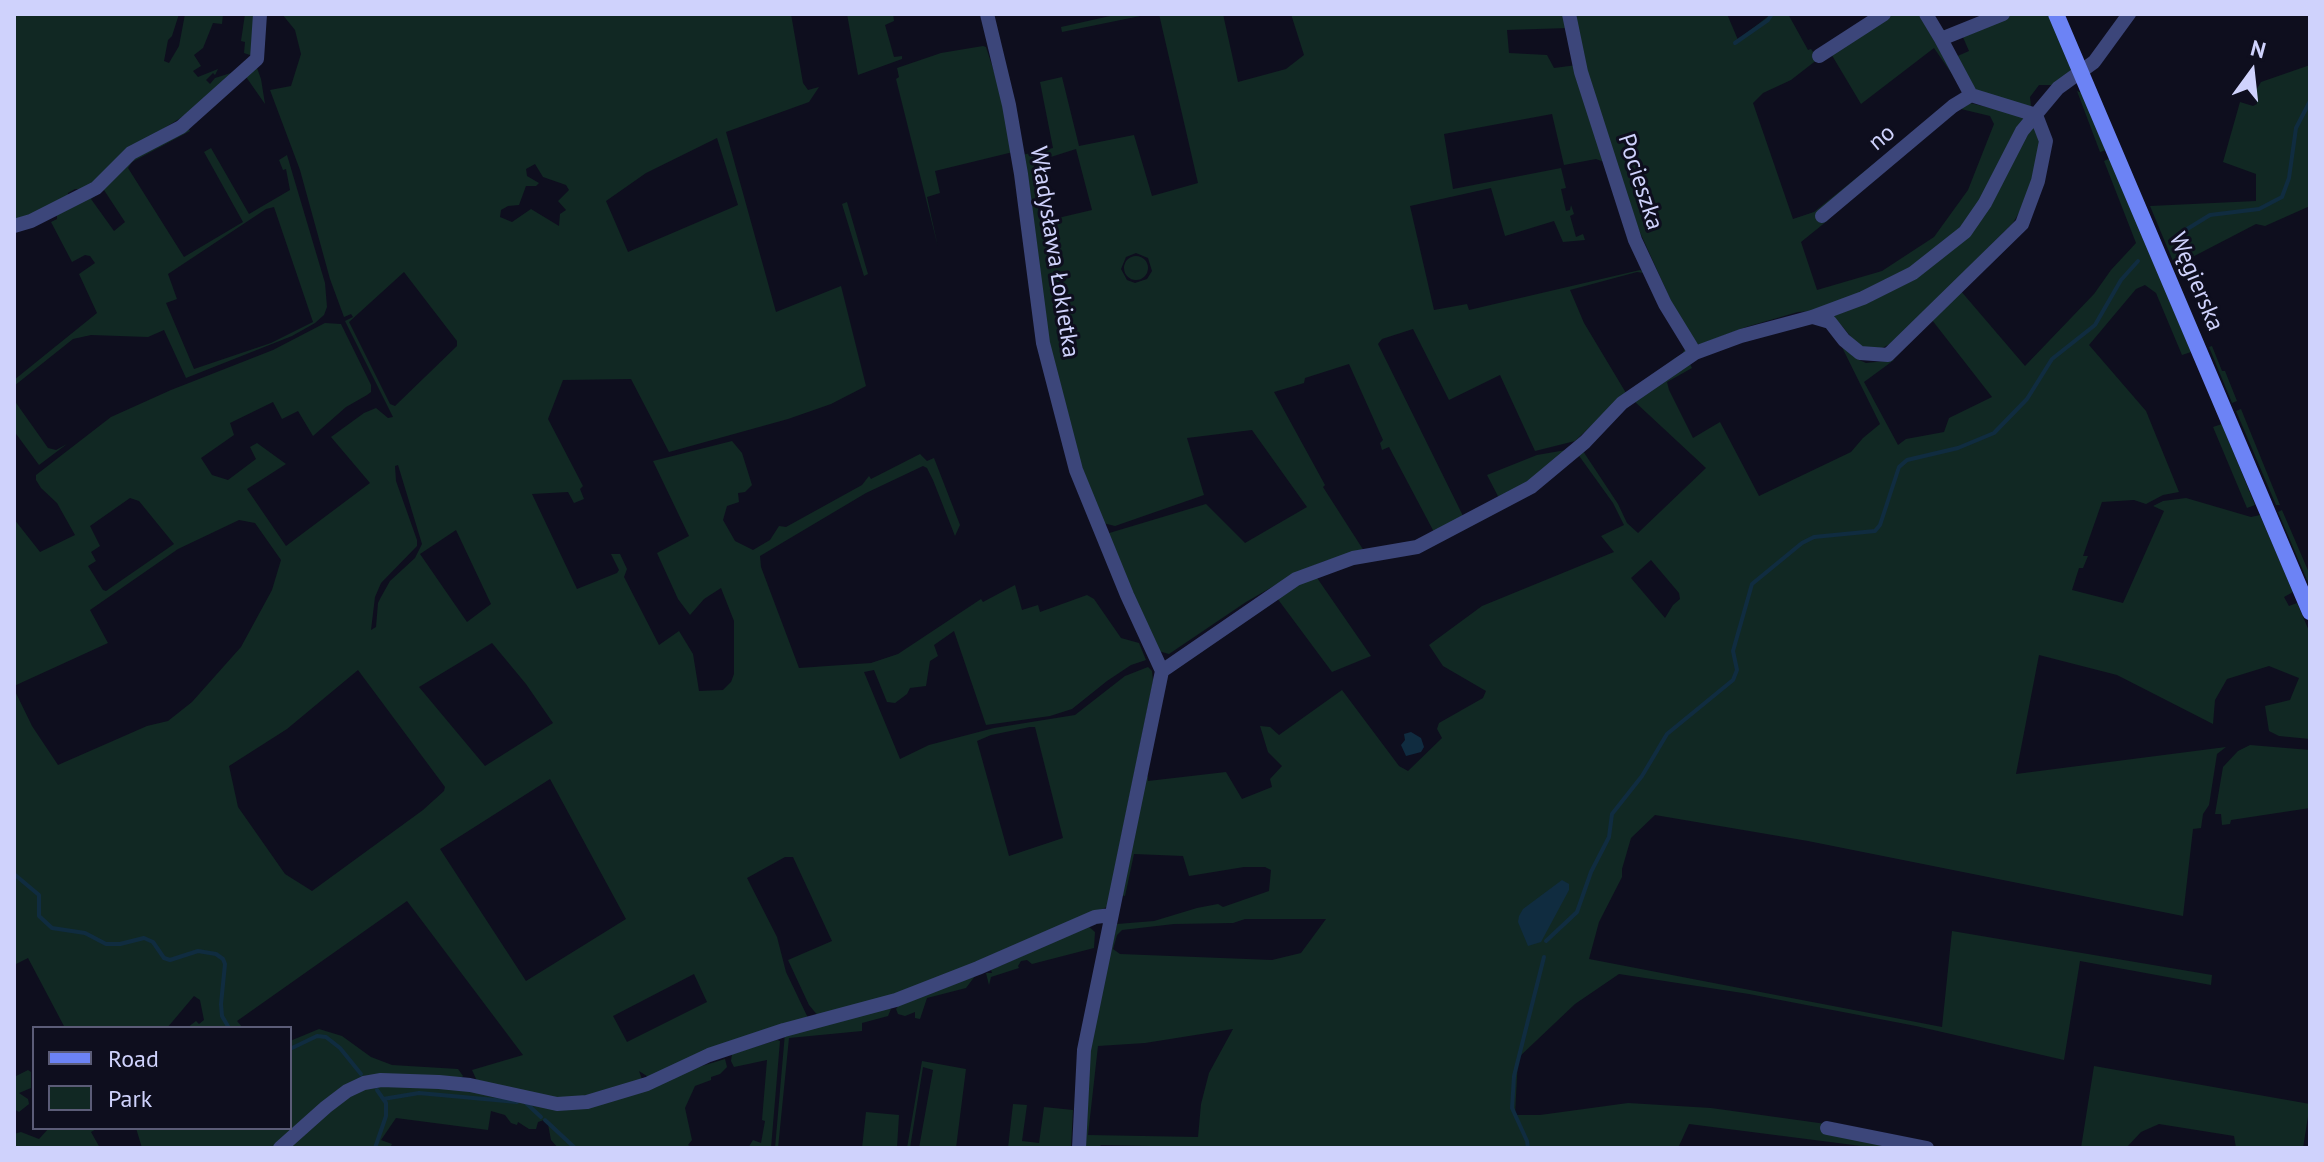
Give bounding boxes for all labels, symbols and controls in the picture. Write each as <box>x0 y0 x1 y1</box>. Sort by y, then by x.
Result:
north arrow <box>2212 32 2292 112</box>
text: N <box>2248 33 2269 64</box>
street label: no <box>1863 119 1901 157</box>
street label: Pocieszka <box>1611 130 1669 234</box>
street label: Władysława Łokietka <box>1023 144 1085 360</box>
street label: Węgierska <box>2162 229 2230 335</box>
legend <box>32 1026 292 1130</box>
text: Road <box>108 1043 159 1074</box>
text: Park <box>108 1083 152 1114</box>

